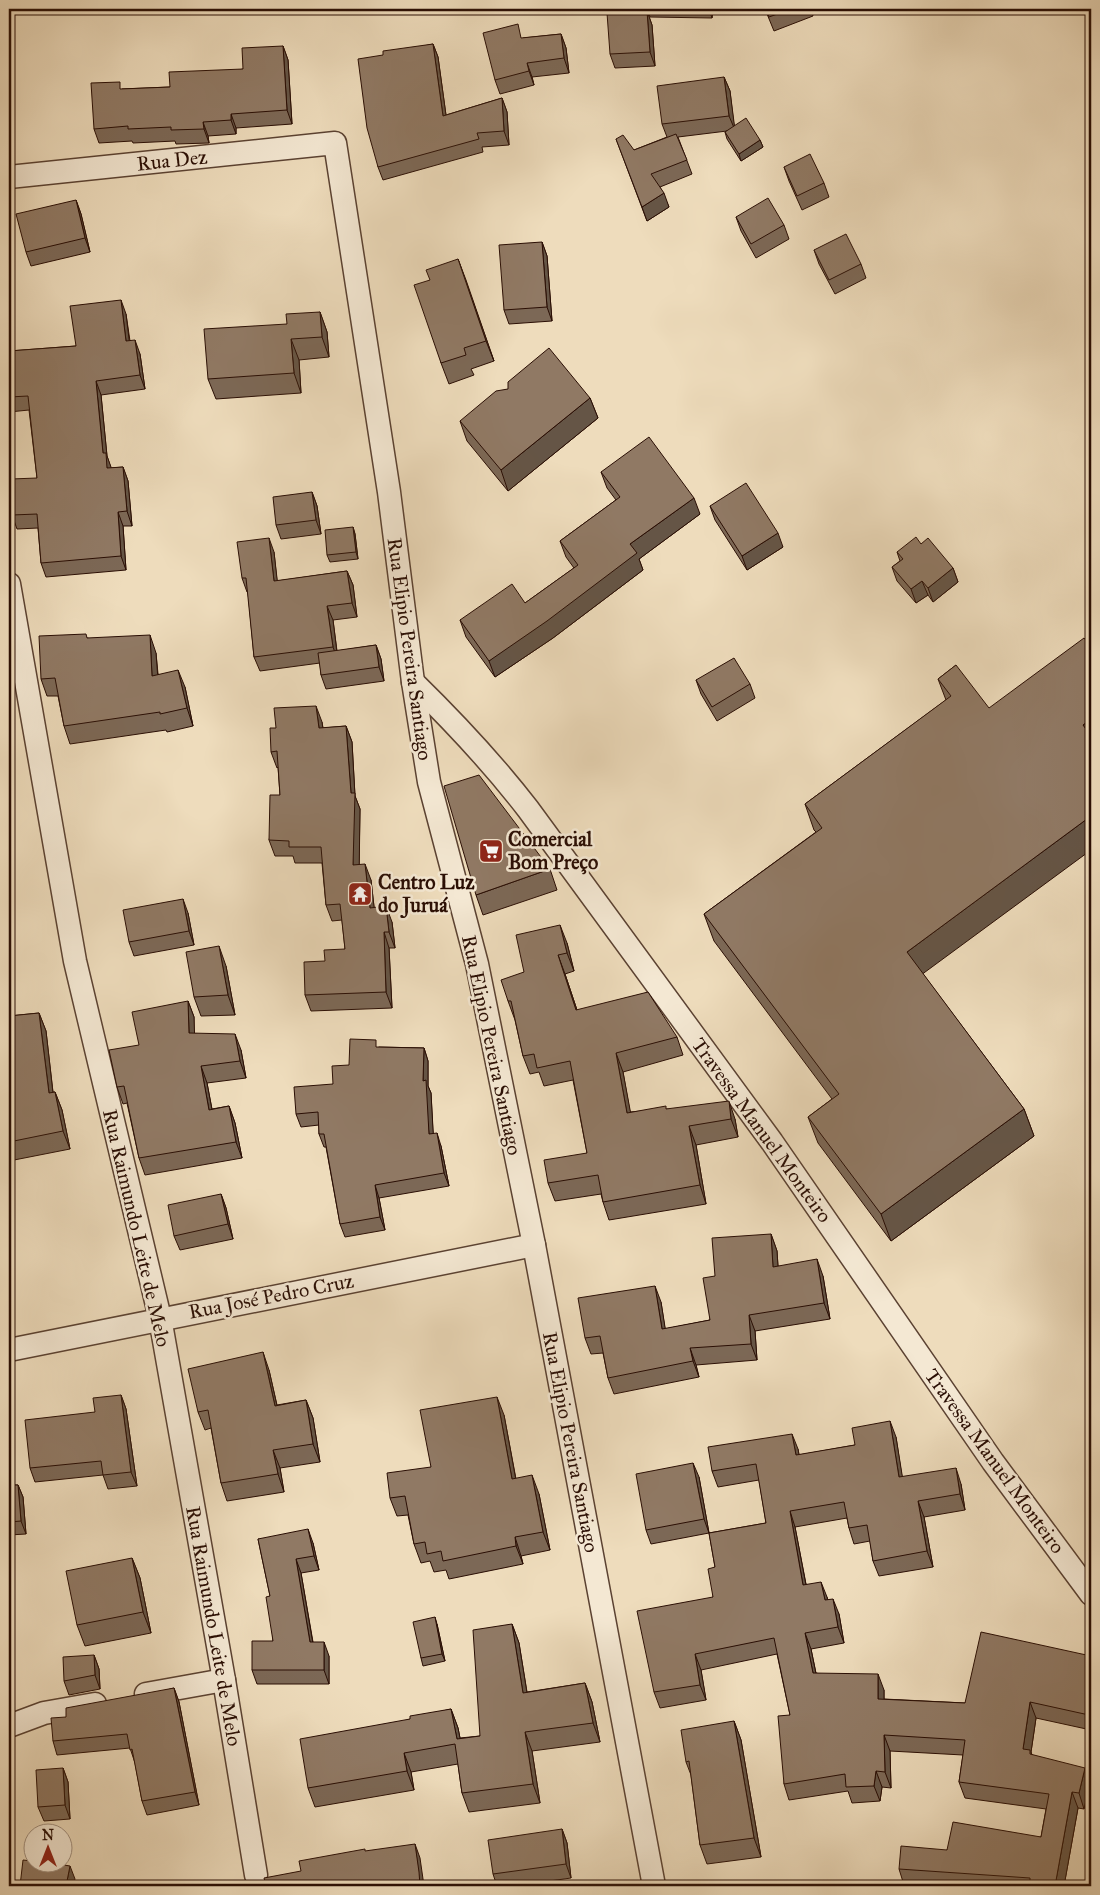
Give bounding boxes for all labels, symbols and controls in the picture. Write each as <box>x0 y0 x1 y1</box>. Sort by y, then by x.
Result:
street label: Rua Dez <box>136 144 208 176</box>
street label: Rua Elipio Pereira Santiago <box>382 536 438 762</box>
place label: Comercial Bom Preço <box>508 827 598 875</box>
supermarket icon: Comercial Bom Preço <box>478 838 504 864</box>
place label: Centro Luz do Juruá <box>378 870 475 919</box>
temple icon: Centro Luz do Juruá <box>347 881 373 907</box>
street label: Rua Elipio Pereira Santiago <box>456 933 527 1157</box>
street label: Travessa Manuel Monteiro <box>687 1033 837 1227</box>
street label: Rua Raimundo Leite de Melo <box>98 1107 176 1349</box>
street label: Rua José Pedro Cruz <box>186 1268 356 1325</box>
street label: Rua Elipio Pereira Santiago <box>537 1330 604 1555</box>
street label: Travessa Manuel Monteiro <box>920 1364 1070 1558</box>
street label: Rua Raimundo Leite de Melo <box>181 1504 247 1748</box>
north arrow <box>22 1822 72 1872</box>
text: N <box>42 1827 54 1844</box>

